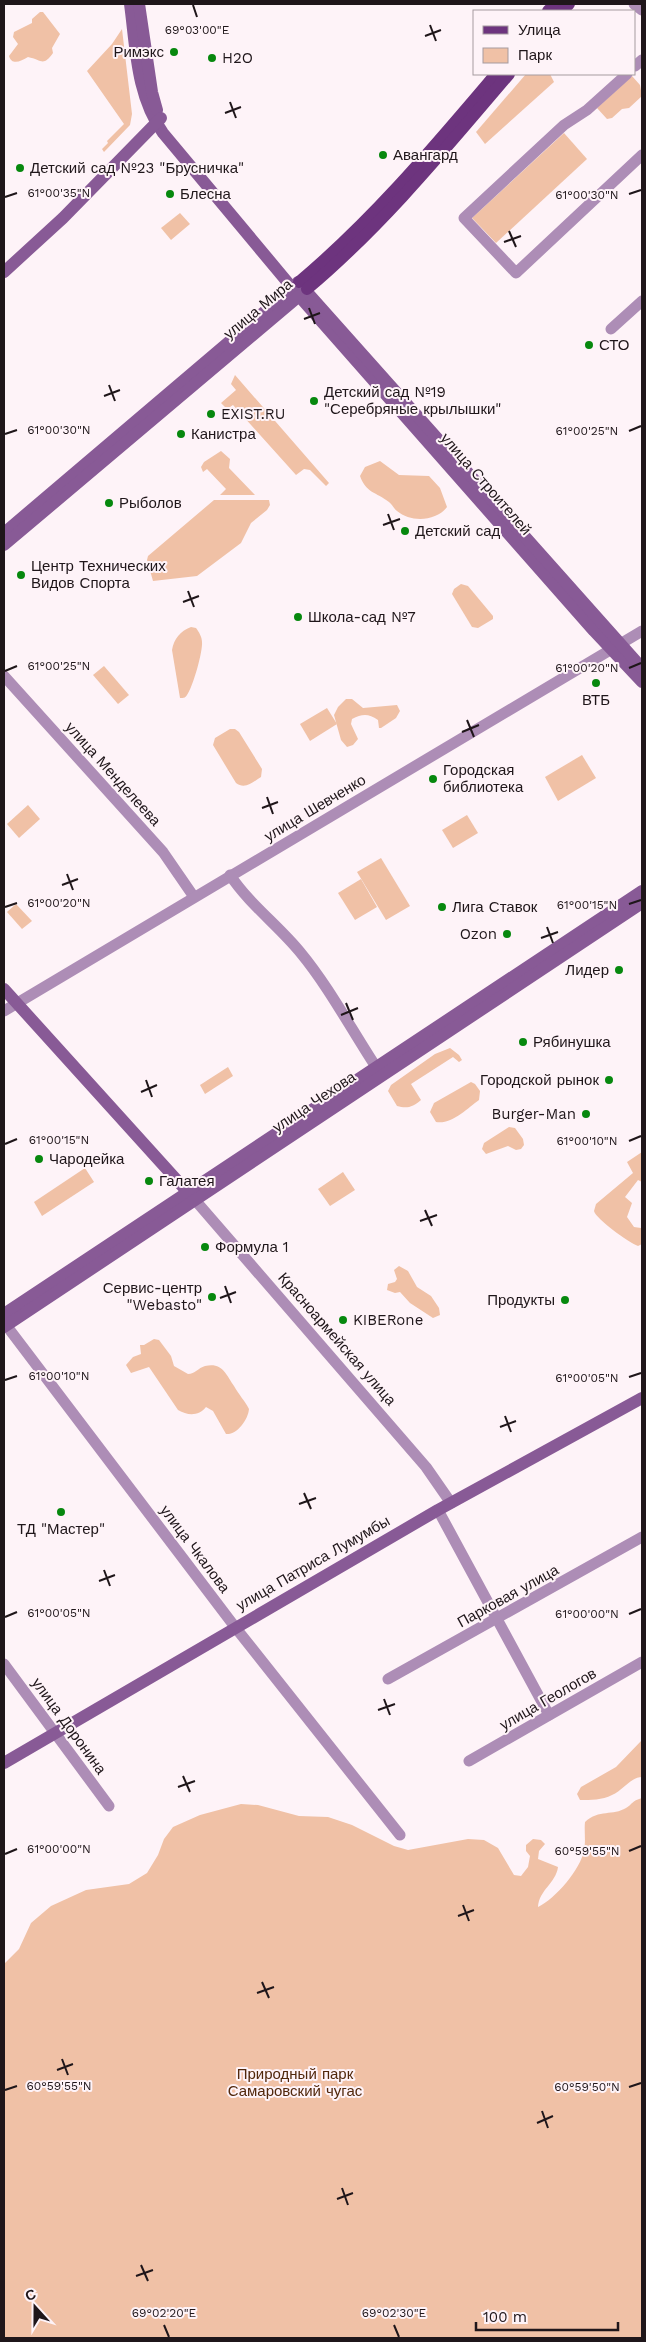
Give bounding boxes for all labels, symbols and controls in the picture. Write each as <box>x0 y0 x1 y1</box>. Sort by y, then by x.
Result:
legend <box>473 10 636 75</box>
text: Улица <box>518 21 561 39</box>
text: 69°03'00"E <box>165 23 230 37</box>
place label: Римэкс <box>113 43 164 61</box>
marker: Римэкс <box>168 46 180 58</box>
text: Парк <box>518 46 552 64</box>
place label: H2O <box>222 49 253 67</box>
marker: H2O <box>206 52 218 64</box>
place label: Авангард <box>393 146 458 164</box>
marker: Авангард <box>377 149 389 161</box>
place label: Детский сад №23 "Брусничка" <box>30 159 244 177</box>
marker: Детский сад №23 "Брусничка" <box>14 162 26 174</box>
place label: Блесна <box>180 185 232 203</box>
text: 61°00'35"N <box>28 186 90 200</box>
marker: Блесна <box>164 188 176 200</box>
text: 61°00'30"N <box>555 188 619 202</box>
street label: улица Мира <box>220 275 296 343</box>
place label: СТО <box>599 336 630 354</box>
marker: СТО <box>583 339 595 351</box>
place label: Детский сад №19 "Серебряные крылышки" <box>324 383 501 418</box>
marker: Детский сад №19 "Серебряные крылышки" <box>308 395 320 407</box>
place label: EXIST.RU <box>221 405 285 423</box>
marker: EXIST.RU <box>205 408 217 420</box>
text: 61°00'30"N <box>27 423 91 437</box>
text: 61°00'25"N <box>556 424 618 438</box>
place label: Канистра <box>191 425 256 443</box>
marker: Канистра <box>175 428 187 440</box>
street label: улица Строителей <box>437 429 535 539</box>
place label: Рыболов <box>119 494 182 512</box>
marker: Рыболов <box>103 497 115 509</box>
place label: Детский сад <box>415 522 500 540</box>
marker: Детский сад <box>399 525 411 537</box>
place label: Центр Технических Видов Спорта <box>31 557 166 592</box>
marker: Центр Технических Видов Спорта <box>15 569 27 581</box>
place label: Школа-сад №7 <box>308 608 416 626</box>
marker: Школа-сад №7 <box>292 611 304 623</box>
text: 61°00'25"N <box>28 659 90 673</box>
text: 61°00'20"N <box>555 661 619 675</box>
marker: ВТБ <box>590 677 602 689</box>
place label: ВТБ <box>582 691 610 709</box>
street label: улица Менделеева <box>62 718 165 830</box>
place label: Городская библиотека <box>443 761 524 796</box>
street label: улица Шевченко <box>261 771 369 845</box>
marker: Городская библиотека <box>427 773 439 785</box>
text: 61°00'20"N <box>27 896 91 910</box>
place label: Лига Ставок <box>452 898 538 916</box>
text: 61°00'15"N <box>557 898 617 912</box>
marker: Лига Ставок <box>436 901 448 913</box>
place label: Ozon <box>460 925 497 943</box>
marker: Ozon <box>501 928 513 940</box>
place label: Лидер <box>565 961 609 979</box>
marker: Лидер <box>613 964 625 976</box>
place label: Рябинушка <box>533 1033 611 1051</box>
marker: Рябинушка <box>517 1036 529 1048</box>
street label: улица Чехова <box>269 1067 359 1136</box>
place label: Городской рынок <box>480 1071 599 1089</box>
marker: Городской рынок <box>603 1074 615 1086</box>
place label: Burger-Man <box>491 1105 576 1123</box>
marker: Burger-Man <box>580 1108 592 1120</box>
text: 61°00'15"N <box>29 1133 89 1147</box>
text: 61°00'10"N <box>556 1134 618 1148</box>
place label: Чародейка <box>49 1150 125 1168</box>
marker: Чародейка <box>33 1153 45 1165</box>
place label: Галатея <box>159 1172 215 1190</box>
marker: Галатея <box>143 1175 155 1187</box>
place label: Формула 1 <box>215 1238 289 1256</box>
marker: Формула 1 <box>199 1241 211 1253</box>
street label: Красноармейская улица <box>274 1269 400 1410</box>
place label: Сервис-центр "Webasto" <box>103 1279 202 1314</box>
marker: Сервис-центр "Webasto" <box>206 1291 218 1303</box>
place label: Продукты <box>487 1291 555 1309</box>
marker: Продукты <box>559 1294 571 1306</box>
place label: KIBERone <box>353 1311 423 1329</box>
marker: KIBERone <box>337 1314 349 1326</box>
text: 61°00'10"N <box>28 1369 90 1383</box>
text: 61°00'05"N <box>555 1371 619 1385</box>
street label: улица Чкалова <box>156 1502 234 1597</box>
marker: ТД "Мастер" <box>55 1506 67 1518</box>
street label: улица Патриса Лумумбы <box>233 1512 393 1614</box>
place label: ТД "Мастер" <box>17 1520 105 1538</box>
street label: Парковая улица <box>454 1560 562 1631</box>
text: 61°00'05"N <box>27 1606 91 1620</box>
text: 61°00'00"N <box>555 1607 619 1621</box>
street label: улица Геологов <box>496 1664 600 1734</box>
street label: улица Доронина <box>28 1674 110 1778</box>
text: 61°00'00"N <box>27 1842 91 1856</box>
text: 60°59'55"N <box>554 1844 620 1858</box>
park label: Природный парк Самаровский чугас <box>228 2065 363 2100</box>
text: 60°59'55"N <box>26 2079 92 2093</box>
text: 60°59'50"N <box>554 2080 620 2094</box>
north arrow <box>10 2282 60 2332</box>
text: С <box>23 2286 38 2304</box>
scale bar <box>476 2300 618 2332</box>
text: 69°02'20"E <box>132 2306 197 2320</box>
text: 69°02'30"E <box>362 2306 427 2320</box>
text: 100 m <box>483 2308 527 2326</box>

